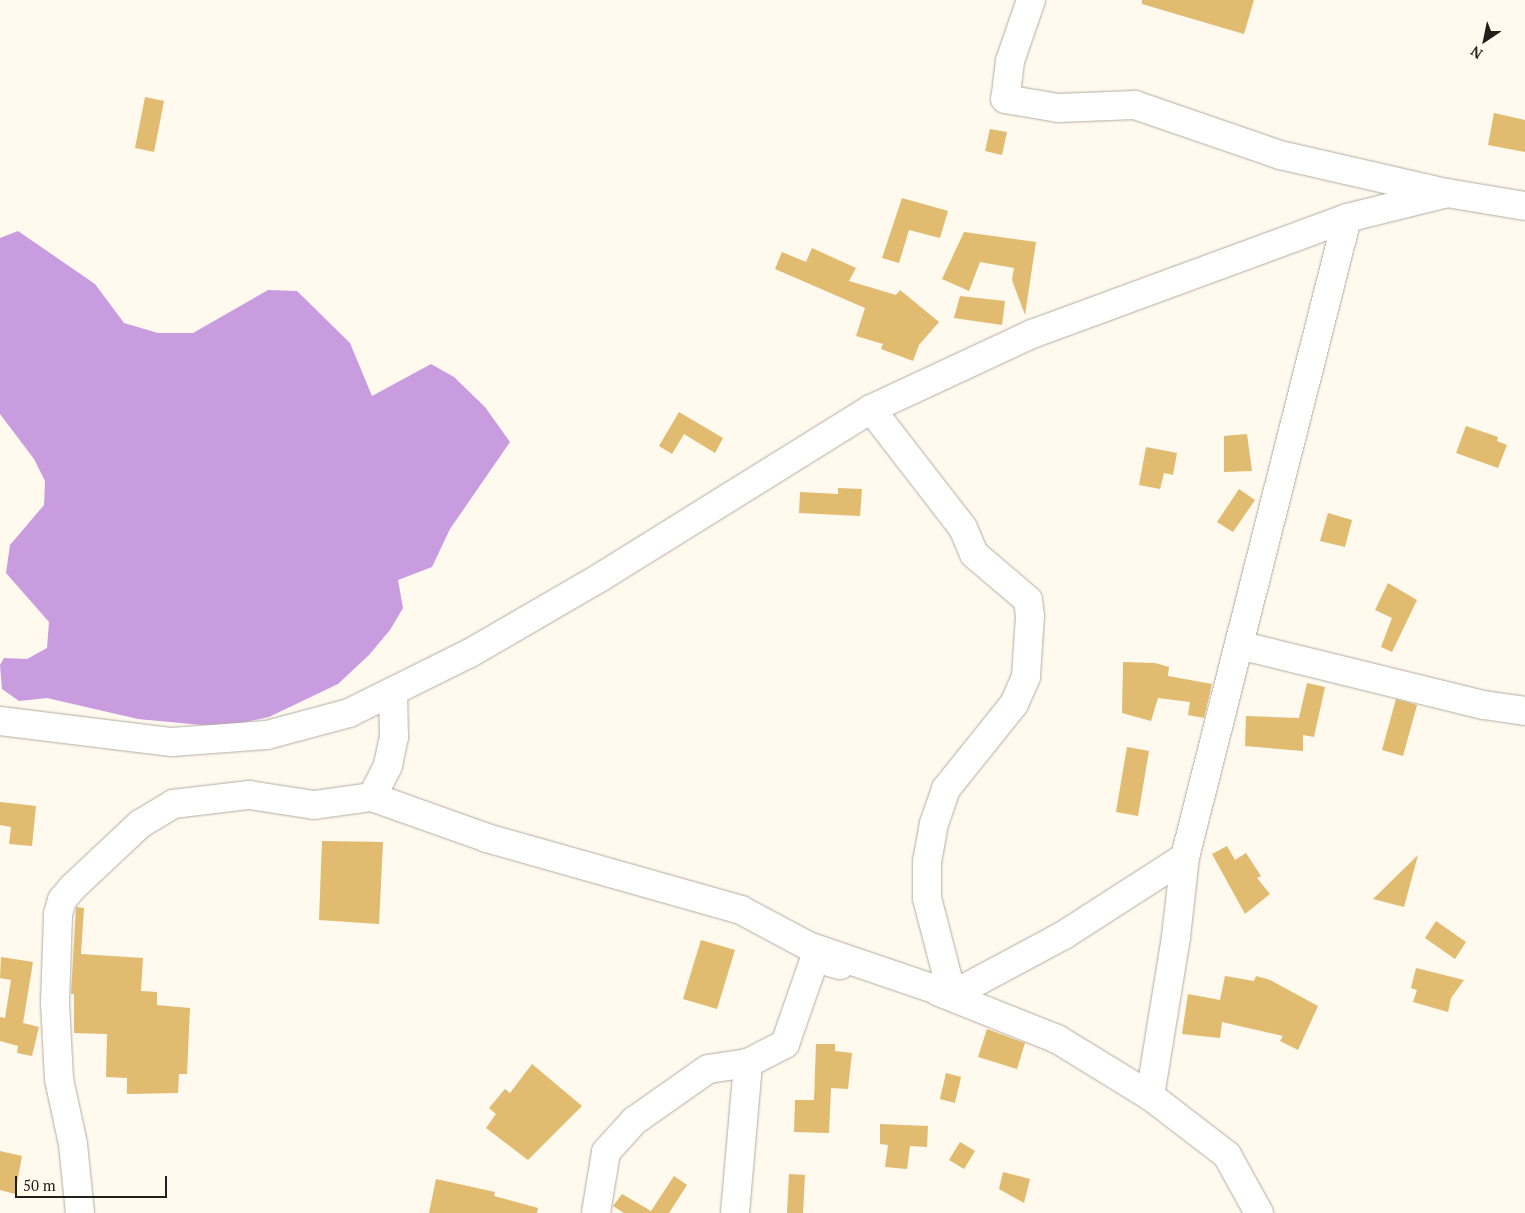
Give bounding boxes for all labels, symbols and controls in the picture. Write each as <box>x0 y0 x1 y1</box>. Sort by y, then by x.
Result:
north arrow <box>1460 15 1510 65</box>
text: N <box>1467 42 1486 64</box>
scale bar <box>18 1166 170 1198</box>
text: 50 m <box>23 1175 56 1195</box>

